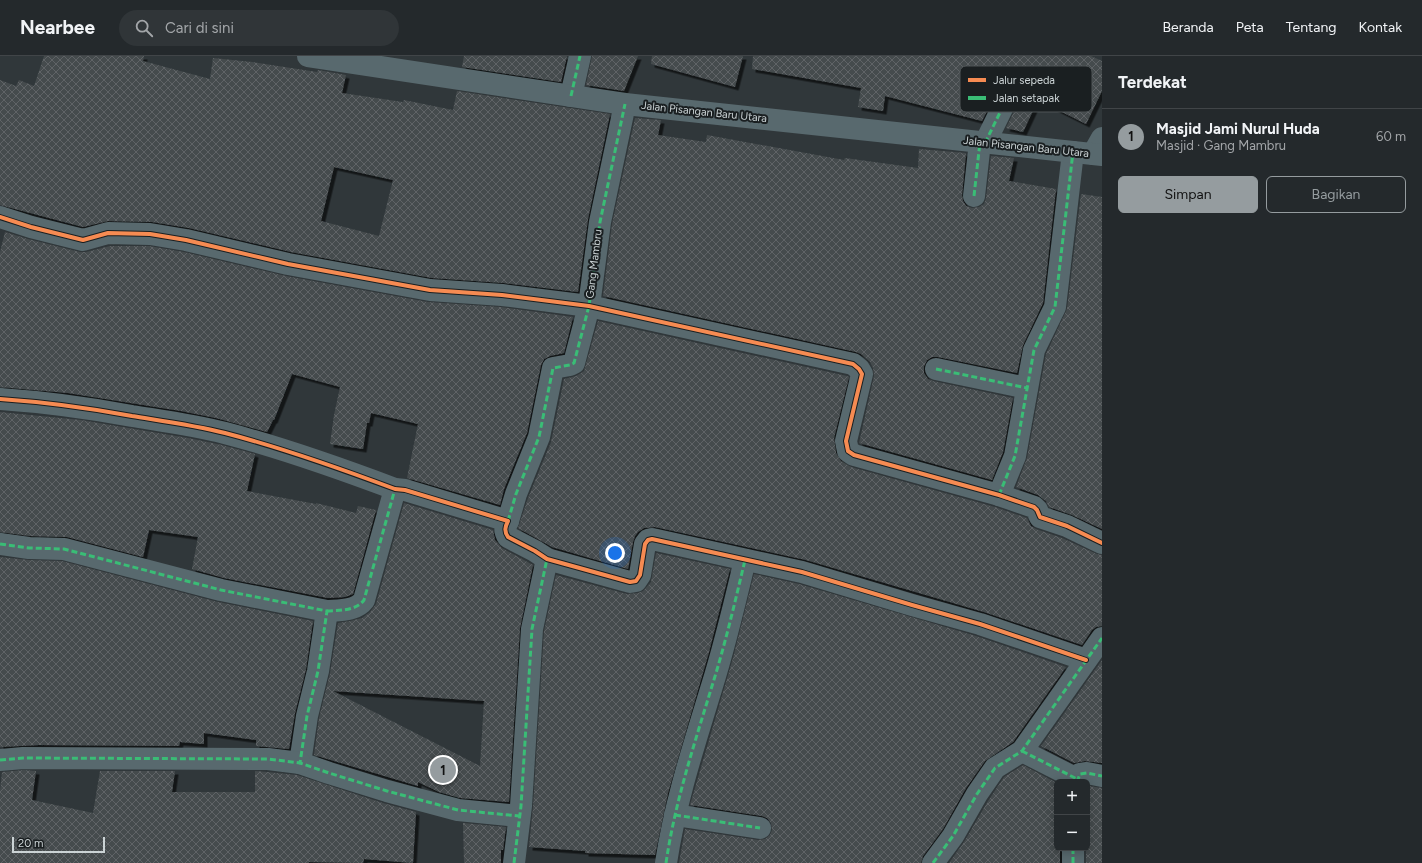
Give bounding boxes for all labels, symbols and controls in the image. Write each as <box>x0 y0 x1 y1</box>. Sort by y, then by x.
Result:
search box <box>119 10 399 46</box>
text: Nearbee <box>20 16 95 39</box>
icon: search <box>133 17 155 39</box>
text: Cari di sini <box>165 19 234 37</box>
text: Beranda <box>1162 19 1214 36</box>
text: Peta <box>1236 19 1264 36</box>
text: Tentang <box>1286 19 1336 36</box>
text: Kontak <box>1358 19 1402 36</box>
legend <box>960 66 1092 112</box>
text: Terdekat <box>1118 72 1187 92</box>
text: Jalur sepeda <box>993 74 1055 87</box>
text: Jalan setapak <box>993 92 1060 105</box>
street label: Jalan Pisangan Baru Utara <box>640 99 768 125</box>
text: Masjid Jami Nurul Huda <box>1156 120 1320 138</box>
text: 1 <box>1128 129 1134 144</box>
text: 60 m <box>1376 129 1406 144</box>
street label: Jalan Pisangan Baru Utara <box>962 134 1090 160</box>
text: Masjid · Gang Mambru <box>1156 138 1286 153</box>
button: Simpan <box>1118 176 1258 213</box>
button: Bagikan <box>1266 176 1406 213</box>
street label: Gang Mambru <box>583 229 605 299</box>
your location <box>605 543 625 563</box>
pin: 1 <box>430 755 456 785</box>
map controls <box>1054 779 1090 851</box>
button: + <box>1054 779 1090 815</box>
button: − <box>1054 815 1090 851</box>
scale bar <box>12 835 105 854</box>
text: 20 m <box>18 837 43 850</box>

